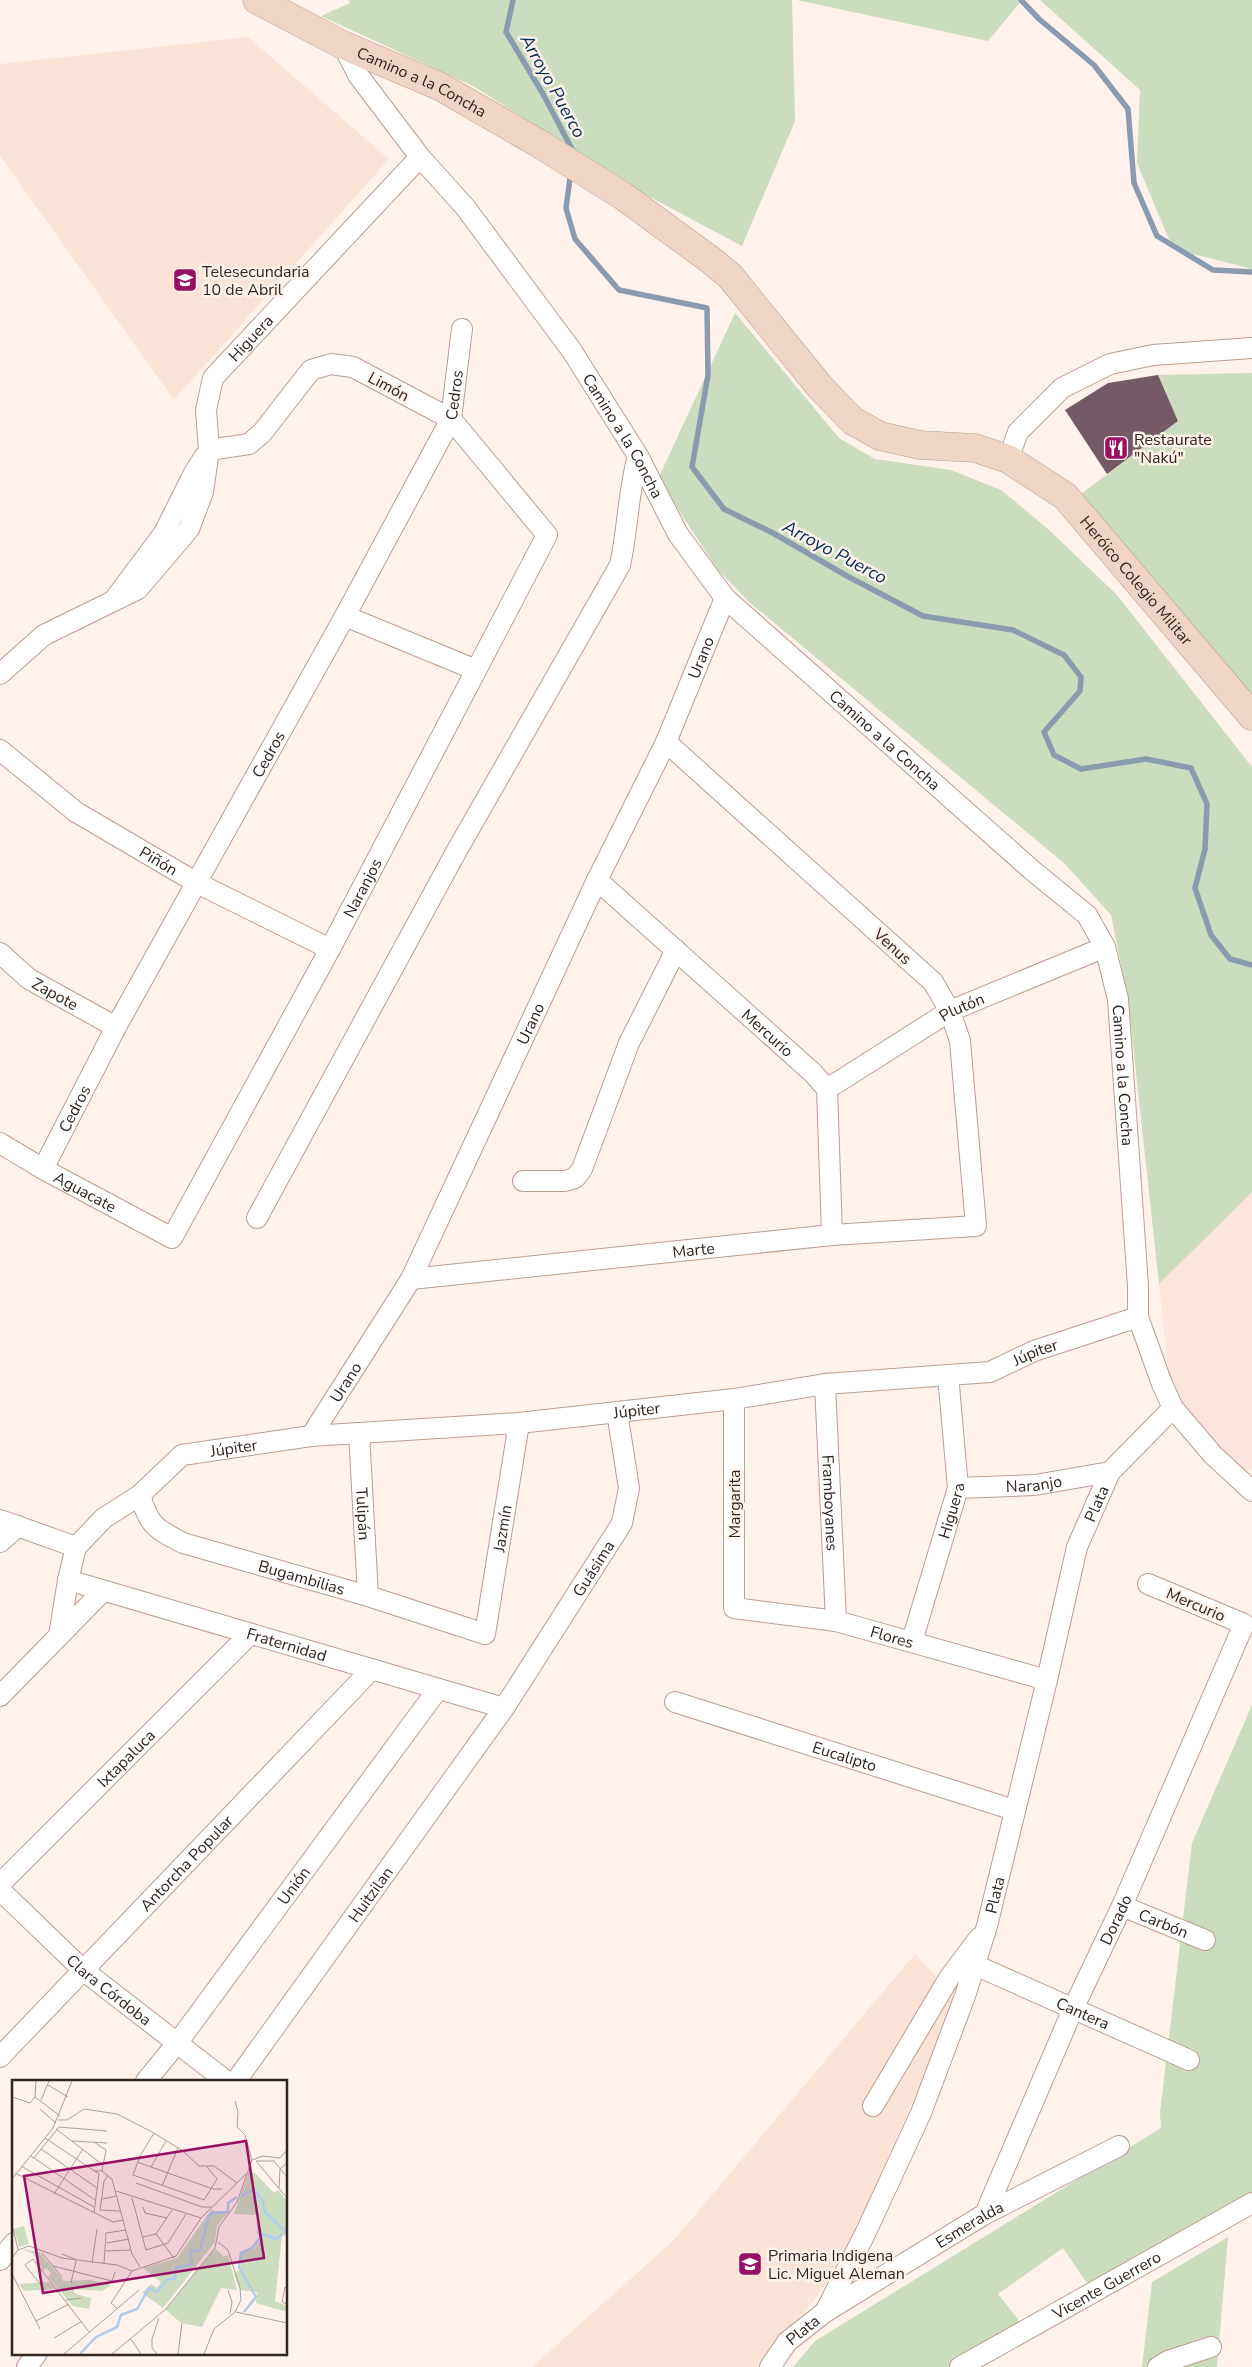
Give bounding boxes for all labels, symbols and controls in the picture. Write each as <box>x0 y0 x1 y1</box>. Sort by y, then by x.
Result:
water label: Arroyo Puerco <box>514 29 591 142</box>
street label: Camino a la Concha <box>353 42 490 123</box>
place label: Telesecundaria 10 de Abril <box>202 261 310 301</box>
school or university icon: Telesecundaria 10 de Abril <box>172 267 198 293</box>
street label: Higuera <box>224 310 279 367</box>
street label: Limón <box>364 367 413 407</box>
street label: Cedros <box>441 369 469 421</box>
street label: Camino a la Concha <box>577 369 668 502</box>
place label: Restaurate "Nakú" <box>1134 429 1212 469</box>
restaurant icon: Restaurate "Nakú" <box>1103 435 1129 461</box>
street label: Heróico Colegio Militar <box>1075 511 1197 650</box>
water label: Arroyo Puerco <box>778 514 891 590</box>
street label: Urano <box>683 633 720 682</box>
street label: Camino a la Concha <box>824 685 945 796</box>
street label: Cedros <box>247 727 291 782</box>
street label: Piñón <box>135 842 181 881</box>
street label: Naranjos <box>338 855 388 922</box>
street label: Venus <box>868 923 916 970</box>
street label: Zapote <box>28 973 82 1016</box>
street label: Plutón <box>935 988 988 1027</box>
street label: Urano <box>512 999 550 1048</box>
street label: Mercurio <box>736 1004 798 1062</box>
street label: Camino a la Concha <box>1106 1004 1138 1147</box>
street label: Cedros <box>54 1082 96 1136</box>
street label: Aguacate <box>49 1167 120 1218</box>
street label: Marte <box>671 1237 716 1264</box>
street label: Júpiter <box>1008 1334 1061 1372</box>
street label: Urano <box>325 1358 367 1407</box>
street label: Júpiter <box>611 1397 662 1424</box>
street label: Júpiter <box>208 1434 259 1463</box>
street label: Framboyanes <box>816 1454 843 1552</box>
street label: Margarita <box>724 1469 746 1539</box>
street label: Naranjo <box>1005 1471 1064 1498</box>
street label: Higuera <box>933 1482 970 1541</box>
street label: Plata <box>1079 1482 1115 1526</box>
street label: Tulipán <box>350 1487 375 1541</box>
street label: Jazmín <box>488 1503 518 1555</box>
street label: Guásima <box>568 1536 620 1601</box>
street label: Bugambilias <box>256 1555 347 1601</box>
street label: Mercurio <box>1163 1583 1229 1627</box>
street label: Flores <box>868 1621 916 1654</box>
street label: Fraternidad <box>244 1623 329 1667</box>
street label: Ixtapaluca <box>93 1725 161 1793</box>
street label: Eucalipto <box>809 1736 879 1778</box>
street label: Antorcha Popular <box>135 1810 239 1917</box>
street label: Unión <box>273 1862 316 1910</box>
street label: Huitzilan <box>343 1862 399 1927</box>
street label: Plata <box>980 1874 1011 1916</box>
street label: Dorado <box>1095 1891 1138 1949</box>
street label: Carbón <box>1135 1904 1192 1944</box>
street label: Clara Córdoba <box>61 1950 156 2031</box>
street label: Cantera <box>1052 1992 1113 2035</box>
inset map <box>12 2080 288 2354</box>
street label: Esmeralda <box>932 2196 1008 2254</box>
place label: Primaria Indigena Lic. Miguel Aleman <box>768 2245 905 2285</box>
street label: Vicente Guerrero <box>1048 2246 1165 2325</box>
school or university icon: Primaria Indigena Lic. Miguel Aleman <box>737 2251 763 2277</box>
street label: Plata <box>782 2310 825 2351</box>

